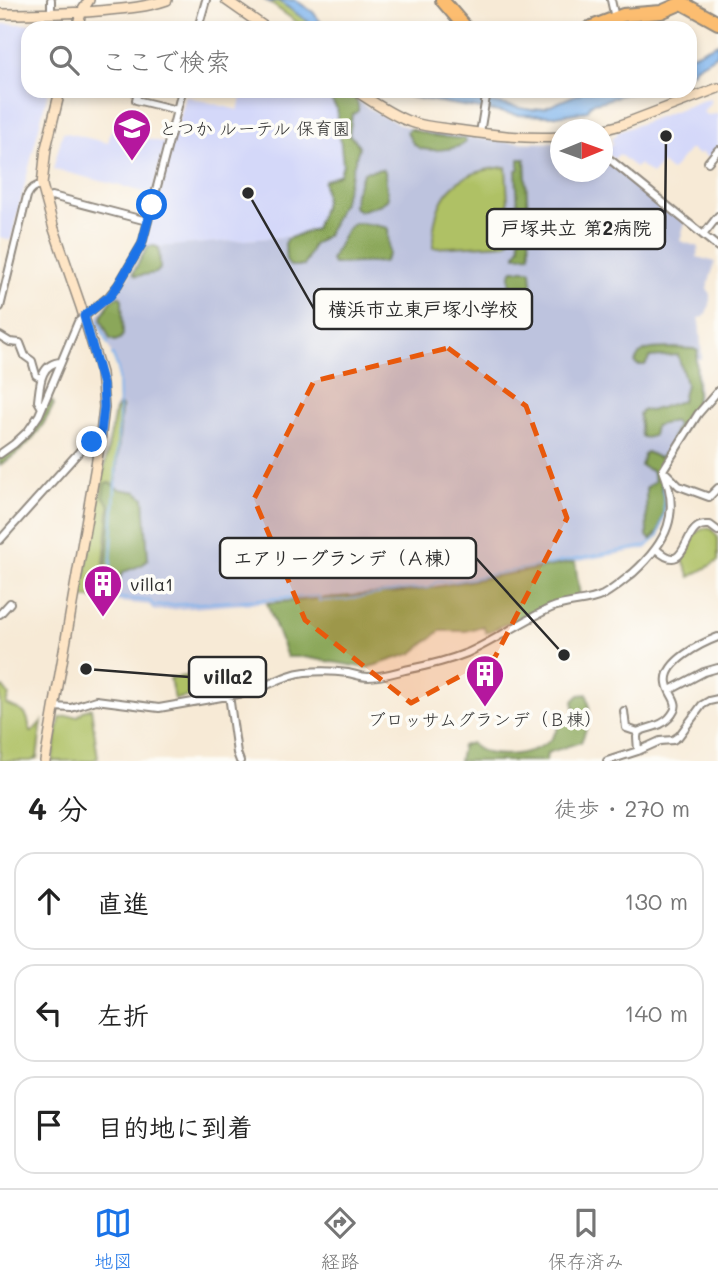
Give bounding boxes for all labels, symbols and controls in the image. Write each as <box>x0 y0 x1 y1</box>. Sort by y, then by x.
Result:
search box <box>21 21 697 98</box>
icon: search <box>45 41 83 79</box>
text: ここで検索 <box>101 44 231 78</box>
school or university icon: とつか ルーテル 保育園 <box>111 107 153 162</box>
place label: とつか ルーテル 保育園 <box>159 116 351 140</box>
north arrow <box>550 119 613 182</box>
route start <box>136 189 167 220</box>
callout: 戸塚共立 第2病院 <box>487 209 665 249</box>
text: 戸塚共立 第2病院 <box>501 215 651 240</box>
callout: 横浜市立東戸塚小学校 <box>314 289 532 329</box>
text: 横浜市立東戸塚小学校 <box>328 296 518 321</box>
route end <box>76 426 107 457</box>
callout: エアリーグランデ（Ａ棟） <box>220 538 476 578</box>
text: エアリーグランデ（Ａ棟） <box>233 545 463 570</box>
building icon: villa1 <box>82 563 124 618</box>
place label: villa1 <box>130 572 173 596</box>
building icon: ブロッサムグランデ（Ｂ棟） <box>464 653 506 708</box>
callout: villa2 <box>189 657 266 697</box>
text: villa2 <box>203 664 253 689</box>
place label: ブロッサムグランデ（Ｂ棟） <box>368 707 602 731</box>
text: 4 分 <box>28 788 88 828</box>
text: 徒歩 · 270 m <box>554 793 690 823</box>
icon: ahead <box>30 882 68 920</box>
text: 直進 <box>97 886 149 920</box>
text: 130 m <box>624 886 688 916</box>
icon: left <box>30 994 68 1032</box>
text: 左折 <box>97 998 149 1032</box>
text: 140 m <box>624 998 688 1028</box>
icon: arrive <box>30 1106 68 1144</box>
text: 目的地に到着 <box>97 1110 253 1144</box>
tab: 地図 <box>94 1204 132 1273</box>
tab: 経路 <box>321 1204 359 1273</box>
tab: 保存済み <box>548 1204 624 1273</box>

